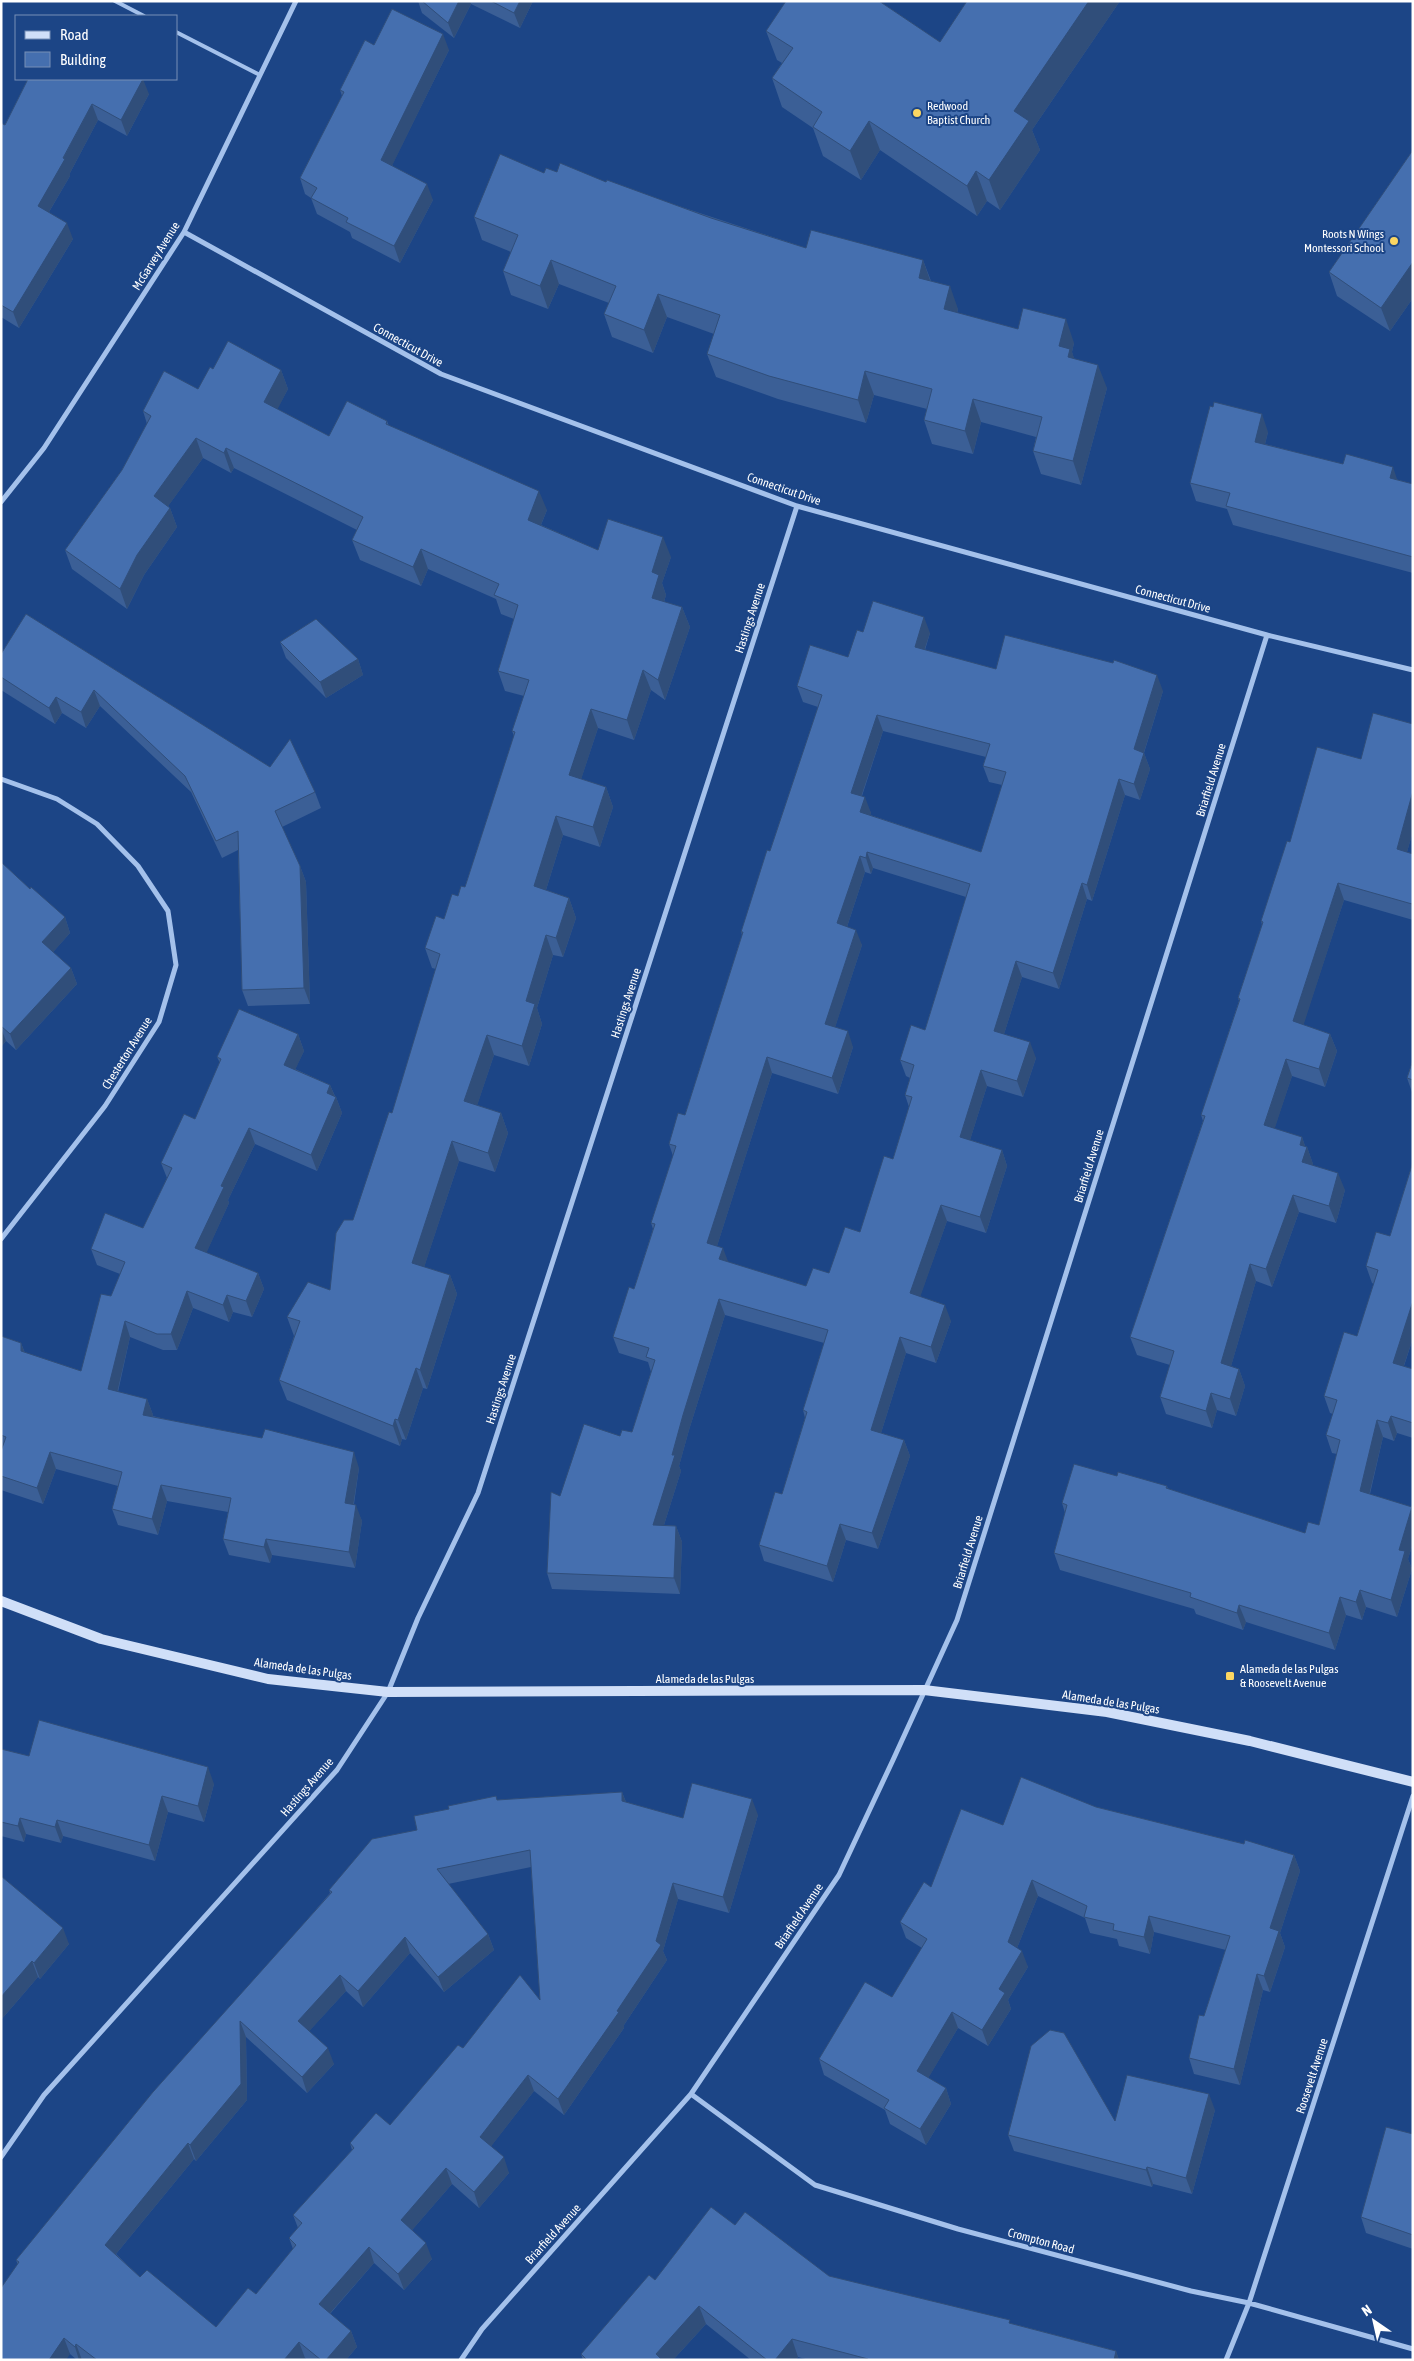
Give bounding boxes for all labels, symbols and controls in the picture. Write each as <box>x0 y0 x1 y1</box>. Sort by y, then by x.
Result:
legend <box>15 15 178 80</box>
text: Road <box>60 26 89 43</box>
text: Building <box>60 51 106 68</box>
place label: Redwood Baptist Church <box>927 99 990 127</box>
marker: Redwood Baptist Church <box>911 107 923 119</box>
street label: McGarvey Avenue <box>129 219 183 293</box>
place label: Roots N Wings Montessori School <box>1304 227 1385 255</box>
marker: Roots N Wings Montessori School <box>1388 235 1400 247</box>
street label: Connecticut Drive <box>371 320 445 370</box>
street label: Connecticut Drive <box>745 470 823 508</box>
street label: Hastings Avenue <box>732 581 768 655</box>
street label: Connecticut Drive <box>1134 582 1212 616</box>
street label: Briarfield Avenue <box>1193 742 1229 818</box>
street label: Hastings Avenue <box>608 966 644 1040</box>
street label: Chesterton Avenue <box>99 1014 155 1092</box>
street label: Briarfield Avenue <box>1071 1128 1107 1204</box>
street label: Hastings Avenue <box>483 1352 519 1426</box>
street label: Briarfield Avenue <box>950 1514 986 1590</box>
street label: Alameda de las Pulgas <box>253 1655 353 1683</box>
place label: Alameda de las Pulgas & Roosevelt Avenue <box>1240 1662 1338 1690</box>
marker: Alameda de las Pulgas & Roosevelt Avenue <box>1224 1670 1236 1682</box>
street label: Alameda de las Pulgas <box>656 1672 754 1686</box>
street label: Alameda de las Pulgas <box>1061 1687 1161 1717</box>
street label: Hastings Avenue <box>278 1755 336 1819</box>
street label: Briarfield Avenue <box>772 1881 826 1951</box>
street label: Roosevelt Avenue <box>1293 2036 1331 2116</box>
street label: Briarfield Avenue <box>522 2201 584 2267</box>
street label: Crompton Road <box>1006 2225 1076 2257</box>
north arrow <box>1349 2296 1399 2346</box>
text: N <box>1359 2301 1375 2319</box>

